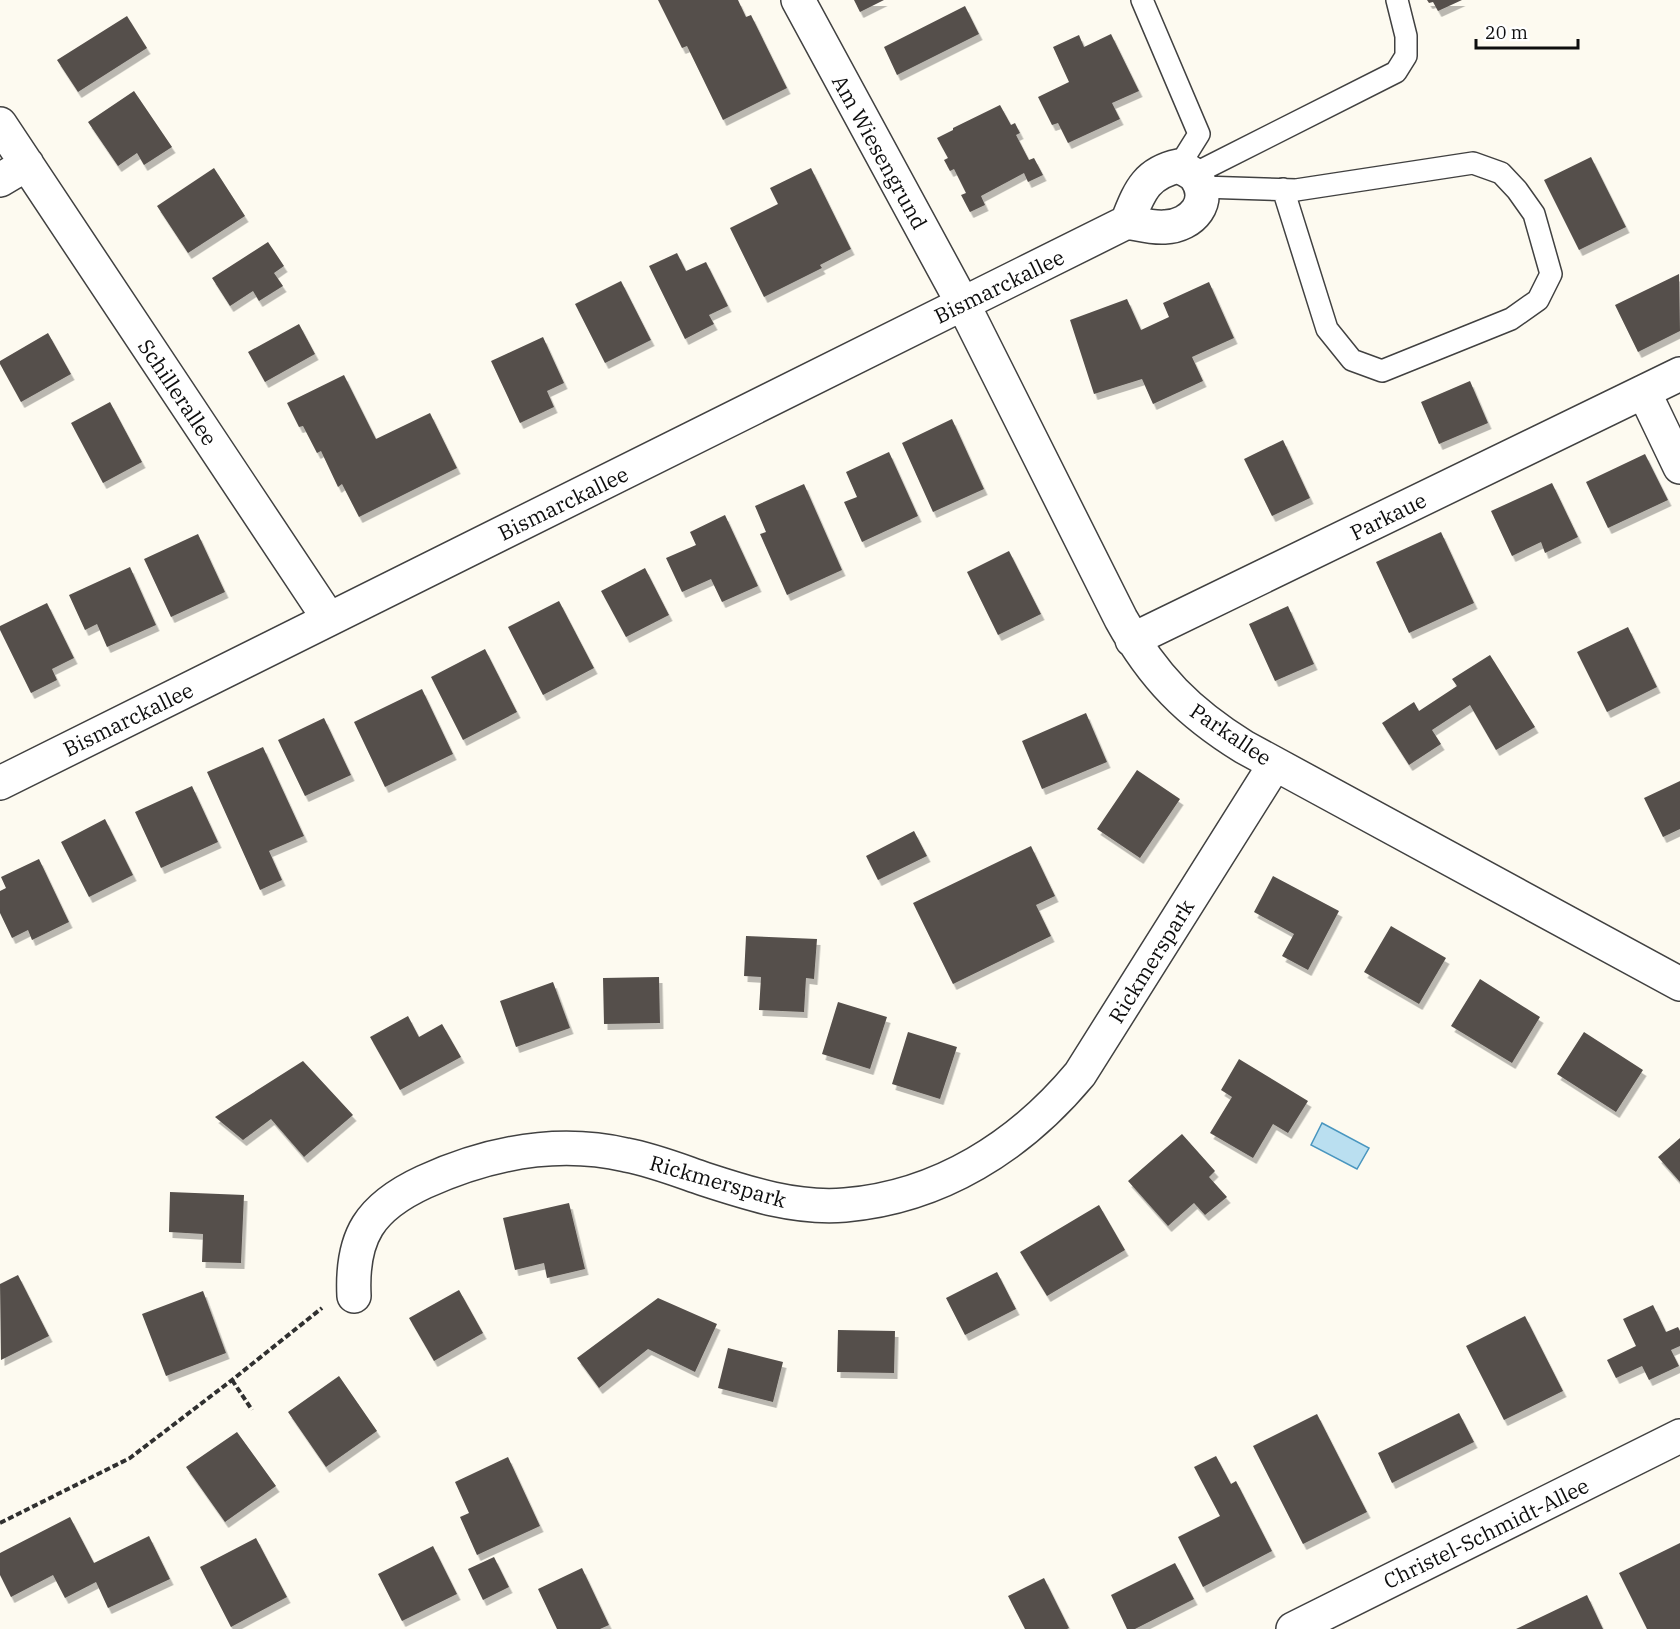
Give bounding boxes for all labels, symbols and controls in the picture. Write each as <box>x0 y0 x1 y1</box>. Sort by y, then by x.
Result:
scale bar <box>1476 12 1578 50</box>
text: 20 m <box>1485 21 1528 44</box>
street label: Am Wiesengrund <box>826 70 934 234</box>
street label: Bismarckallee <box>929 242 1069 330</box>
street label: Schillerallee <box>132 333 224 451</box>
street label: Bismarckallee <box>493 459 633 547</box>
street label: Parkaue <box>1345 486 1431 546</box>
street label: Bismarckallee <box>58 675 198 763</box>
street label: Parkallee <box>1185 697 1277 771</box>
street label: Rickmerspark <box>1102 893 1201 1028</box>
street label: Rickmerspark <box>646 1148 790 1214</box>
street label: Christel-Schmidt-Allee <box>1379 1471 1593 1595</box>

